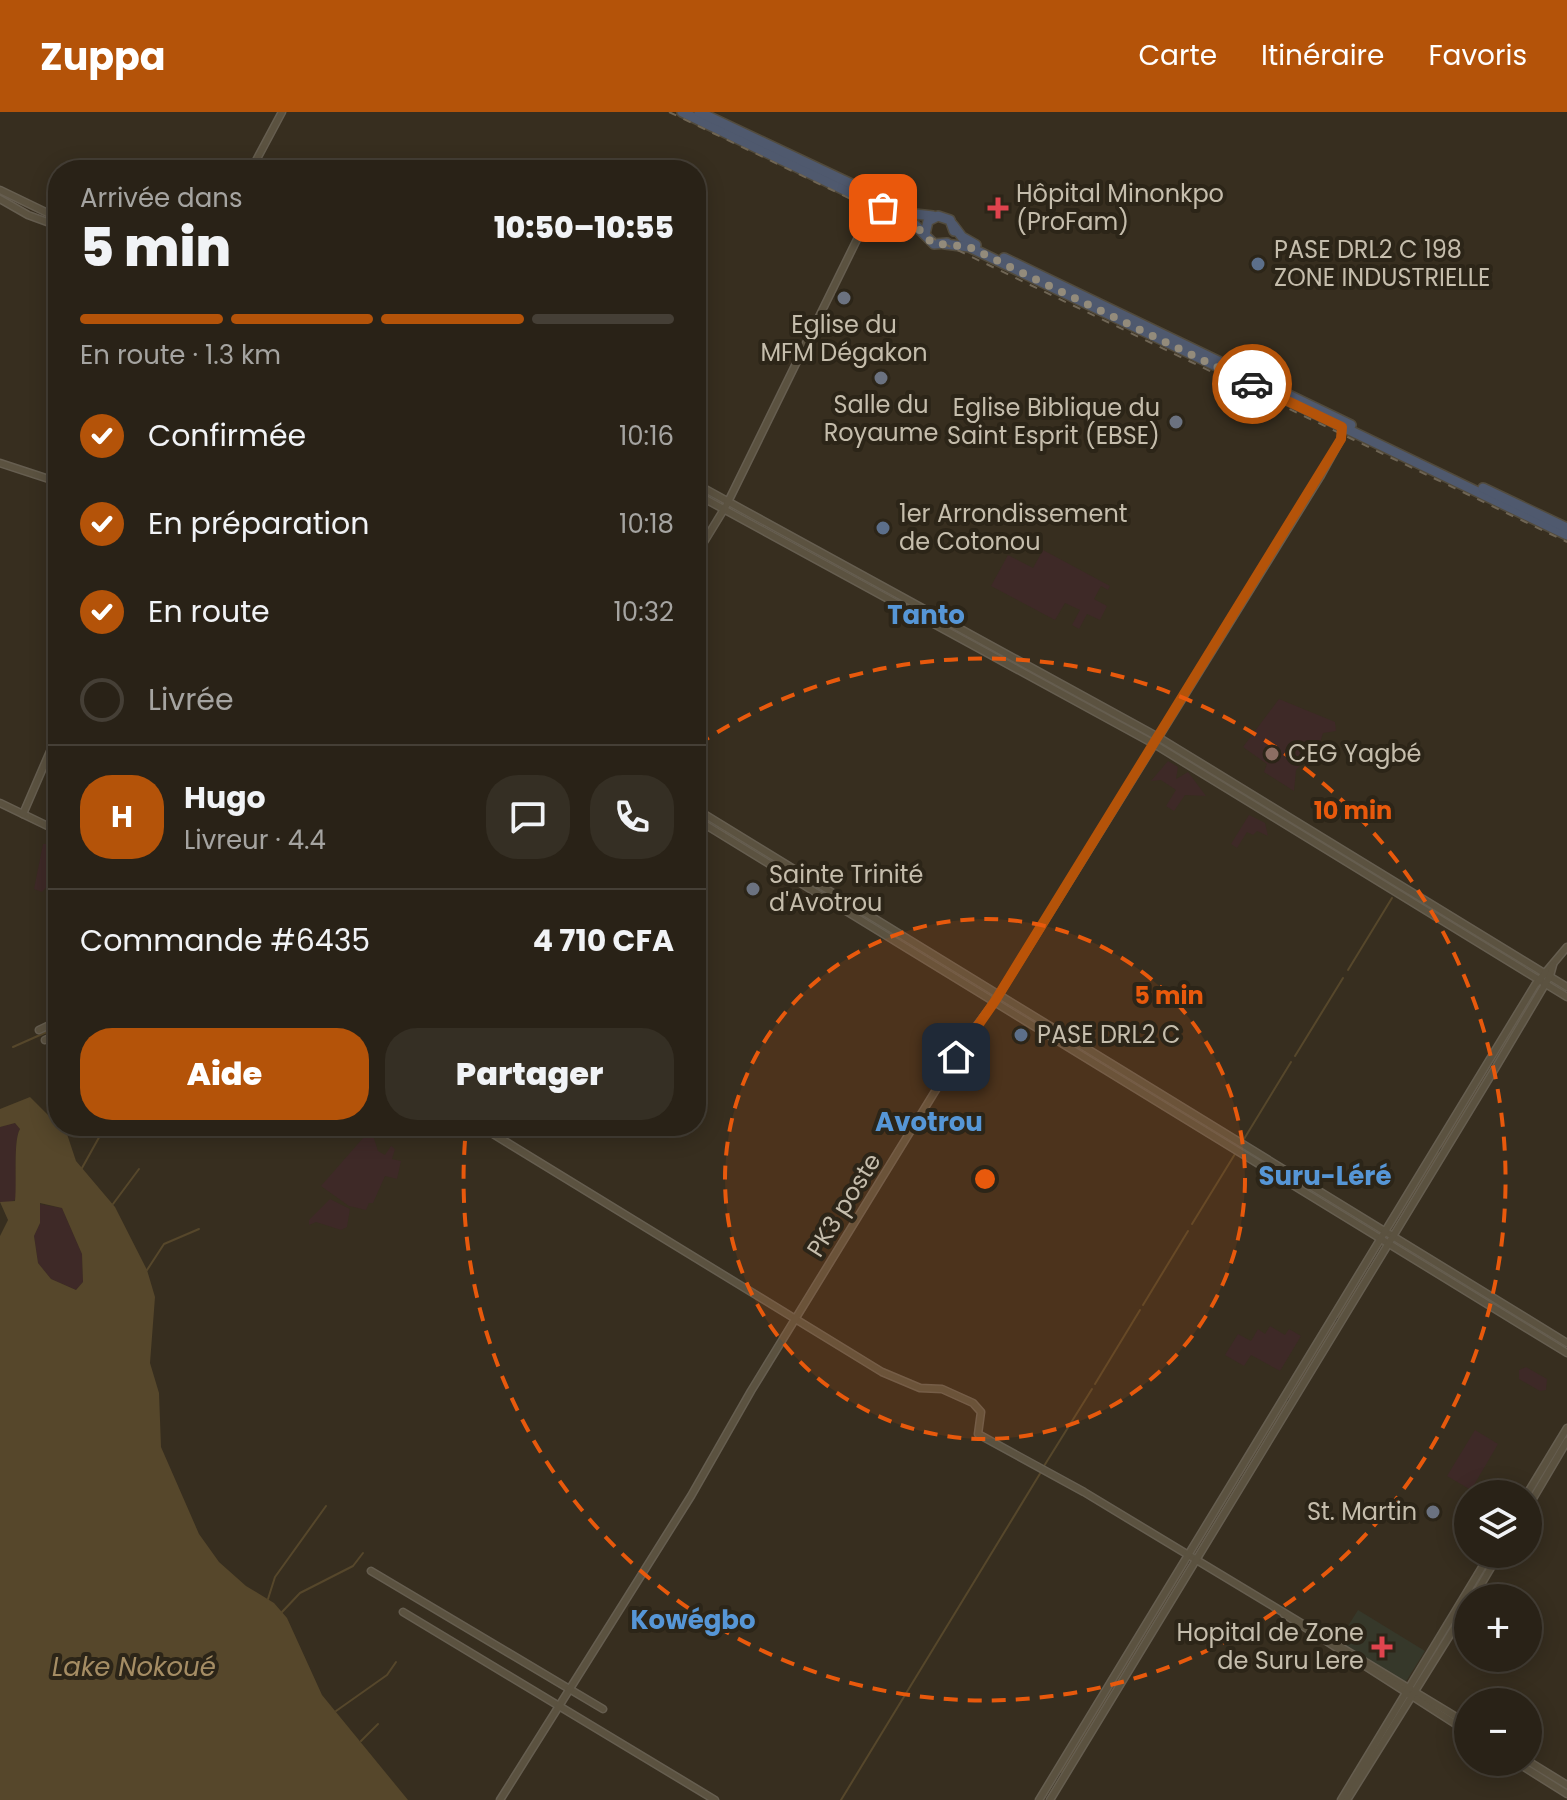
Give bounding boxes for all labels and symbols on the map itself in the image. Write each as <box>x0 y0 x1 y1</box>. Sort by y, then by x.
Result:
pin <box>849 174 917 242</box>
place label: Hôpital Minonkpo (ProFam) <box>1016 177 1224 238</box>
marker: Hôpital Minonkpo (ProFam) <box>987 197 1009 219</box>
place label: PASE DRL2 C 198 ZONE INDUSTRIELLE <box>1274 233 1490 294</box>
marker: PASE DRL2 C 198 ZONE INDUSTRIELLE <box>1249 255 1267 273</box>
marker: Eglise du MFM Dégakon <box>835 289 853 307</box>
place label: Eglise du MFM Dégakon <box>760 308 928 369</box>
courier <box>1212 344 1292 424</box>
marker: Salle du Royaume <box>872 369 890 387</box>
place label: Salle du Royaume <box>824 388 938 449</box>
place label: Eglise Biblique du Saint Esprit (EBSE) <box>947 391 1160 452</box>
marker: Eglise Biblique du Saint Esprit (EBSE) <box>1167 413 1185 431</box>
place label: 1er Arrondissement de Cotonou <box>899 497 1127 558</box>
marker: 1er Arrondissement de Cotonou <box>874 519 892 537</box>
district label: Tanto <box>887 597 965 633</box>
place label: CEG Yagbé <box>1288 737 1422 770</box>
marker: CEG Yagbé <box>1263 745 1281 763</box>
text: 10 min <box>1314 794 1392 827</box>
place label: Sainte Trinité d'Avotrou <box>769 858 923 919</box>
marker: Sainte Trinité d'Avotrou <box>744 880 762 898</box>
text: 5 min <box>1134 979 1204 1012</box>
place label: PASE DRL2 C <box>1037 1018 1181 1051</box>
pin <box>922 1023 990 1091</box>
marker: PASE DRL2 C <box>1012 1026 1030 1044</box>
district label: Avotrou <box>875 1104 983 1140</box>
street label: PK3 poste <box>799 1147 888 1263</box>
district label: Suru-Léré <box>1259 1158 1391 1194</box>
centre of rings <box>971 1165 999 1193</box>
place label: St. Martin <box>1307 1495 1417 1528</box>
marker: St. Martin <box>1424 1503 1442 1521</box>
district label: Kowégbo <box>630 1602 756 1638</box>
place label: Hopital de Zone de Suru Lere <box>1177 1616 1364 1677</box>
marker: Hopital de Zone de Suru Lere <box>1371 1636 1393 1658</box>
water label: Lake Nokoué <box>52 1649 216 1685</box>

